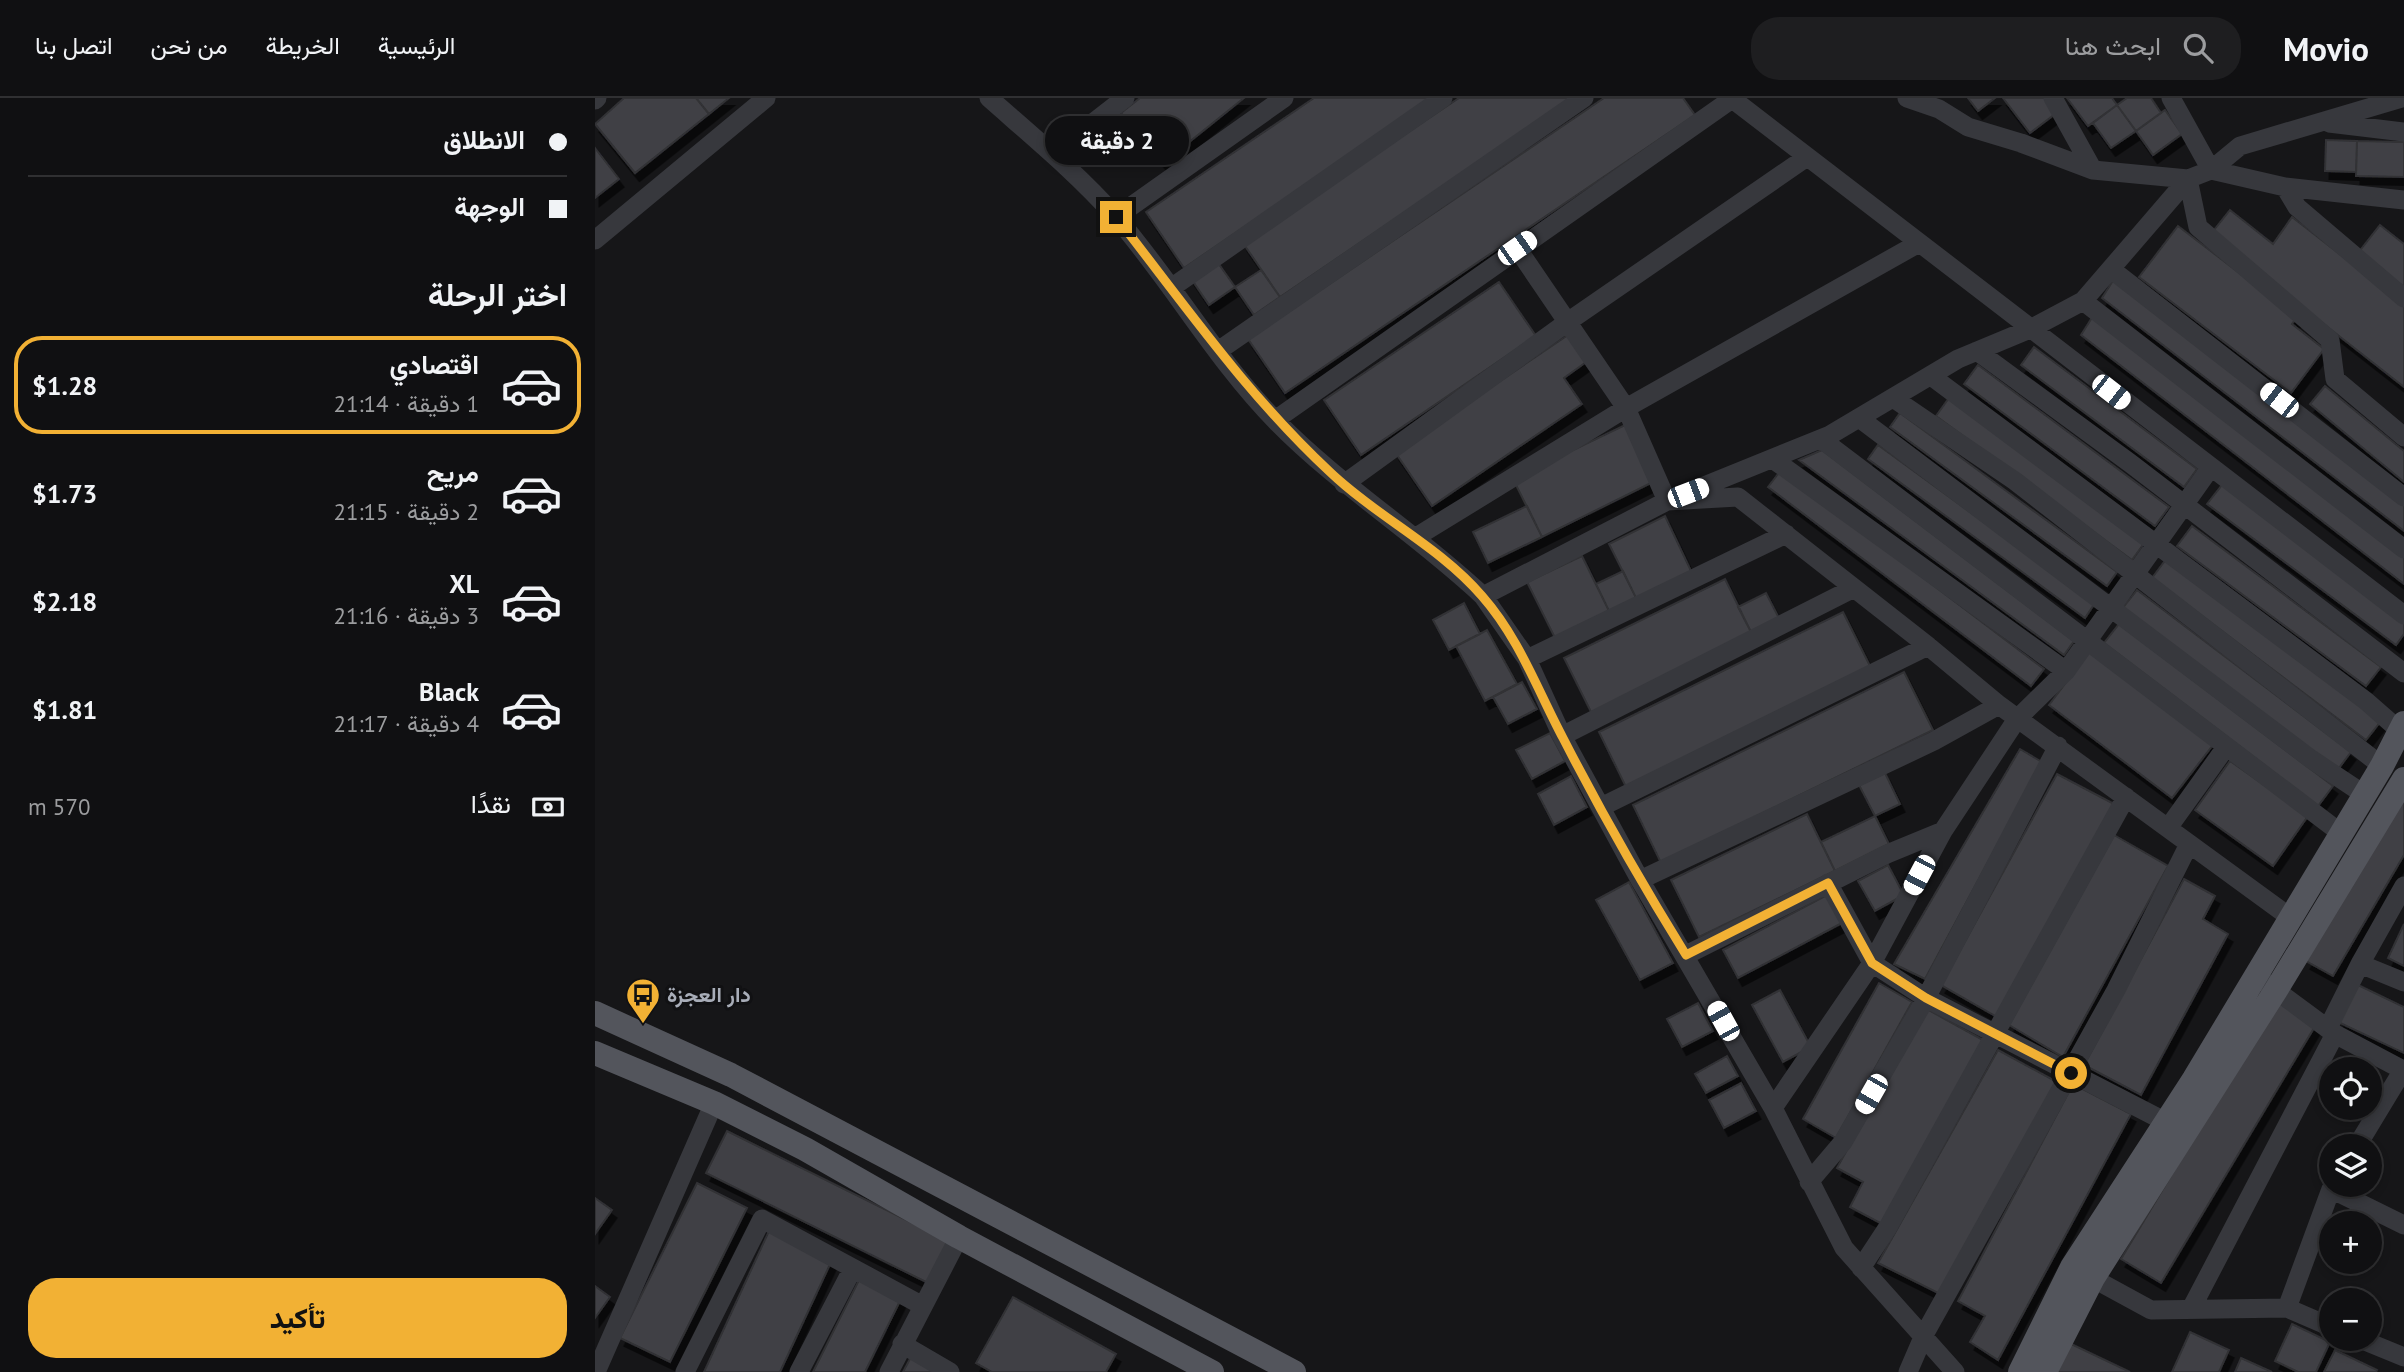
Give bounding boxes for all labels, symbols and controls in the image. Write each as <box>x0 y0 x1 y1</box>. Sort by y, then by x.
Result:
search box <box>1751 17 2241 80</box>
text: Movio <box>2283 27 2369 70</box>
text: ابحث هنا <box>2065 29 2161 62</box>
icon: search <box>2179 29 2217 67</box>
text: اتصل بنا <box>35 30 113 61</box>
text: من نحن <box>151 30 228 61</box>
text: الخريطة <box>266 30 340 61</box>
text: الرئيسية <box>378 30 455 61</box>
callout: 2 دقيقة <box>1044 116 1188 164</box>
text: الانطلاق <box>443 123 525 156</box>
text: 2 دقيقة <box>1080 126 1154 155</box>
text: الوجهة <box>454 190 525 223</box>
route end <box>1100 201 1132 233</box>
car <box>1494 227 1541 269</box>
text: اختر الرحلة <box>428 273 567 315</box>
text: اقتصادي <box>390 348 479 381</box>
icon: car <box>500 354 563 417</box>
text: $1.28 <box>32 369 97 402</box>
car <box>2088 371 2135 413</box>
car <box>2256 379 2303 421</box>
text: 1 دقيقة · 21:14 <box>333 389 479 418</box>
text: مريح <box>427 456 479 489</box>
icon: car <box>500 462 563 525</box>
car <box>1665 476 1712 510</box>
text: $1.73 <box>32 477 97 510</box>
text: 2 دقيقة · 21:15 <box>333 497 479 526</box>
text: XL <box>449 567 479 600</box>
icon: car <box>500 570 563 633</box>
text: $2.18 <box>32 585 97 618</box>
text: 3 دقيقة · 21:16 <box>333 601 479 630</box>
text: Black <box>419 675 479 708</box>
icon: car <box>500 678 563 741</box>
text: $1.81 <box>32 693 97 726</box>
text: 4 دقيقة · 21:17 <box>333 709 479 738</box>
text: نقدًا <box>471 787 511 820</box>
icon: cash <box>529 788 567 826</box>
text: 570 m <box>28 792 90 821</box>
car <box>1900 852 1939 898</box>
bus stop icon: دار العجزة <box>624 976 662 1025</box>
place label: دار العجزة <box>667 981 751 1008</box>
car <box>1704 998 1743 1044</box>
route start <box>2055 1057 2087 1089</box>
map controls <box>2319 1057 2382 1351</box>
button: locate <box>2319 1057 2382 1120</box>
car <box>1852 1071 1891 1117</box>
button: layers <box>2319 1134 2382 1197</box>
button: + <box>2319 1211 2382 1274</box>
button: تأكيد <box>28 1278 567 1358</box>
button: − <box>2319 1288 2382 1351</box>

